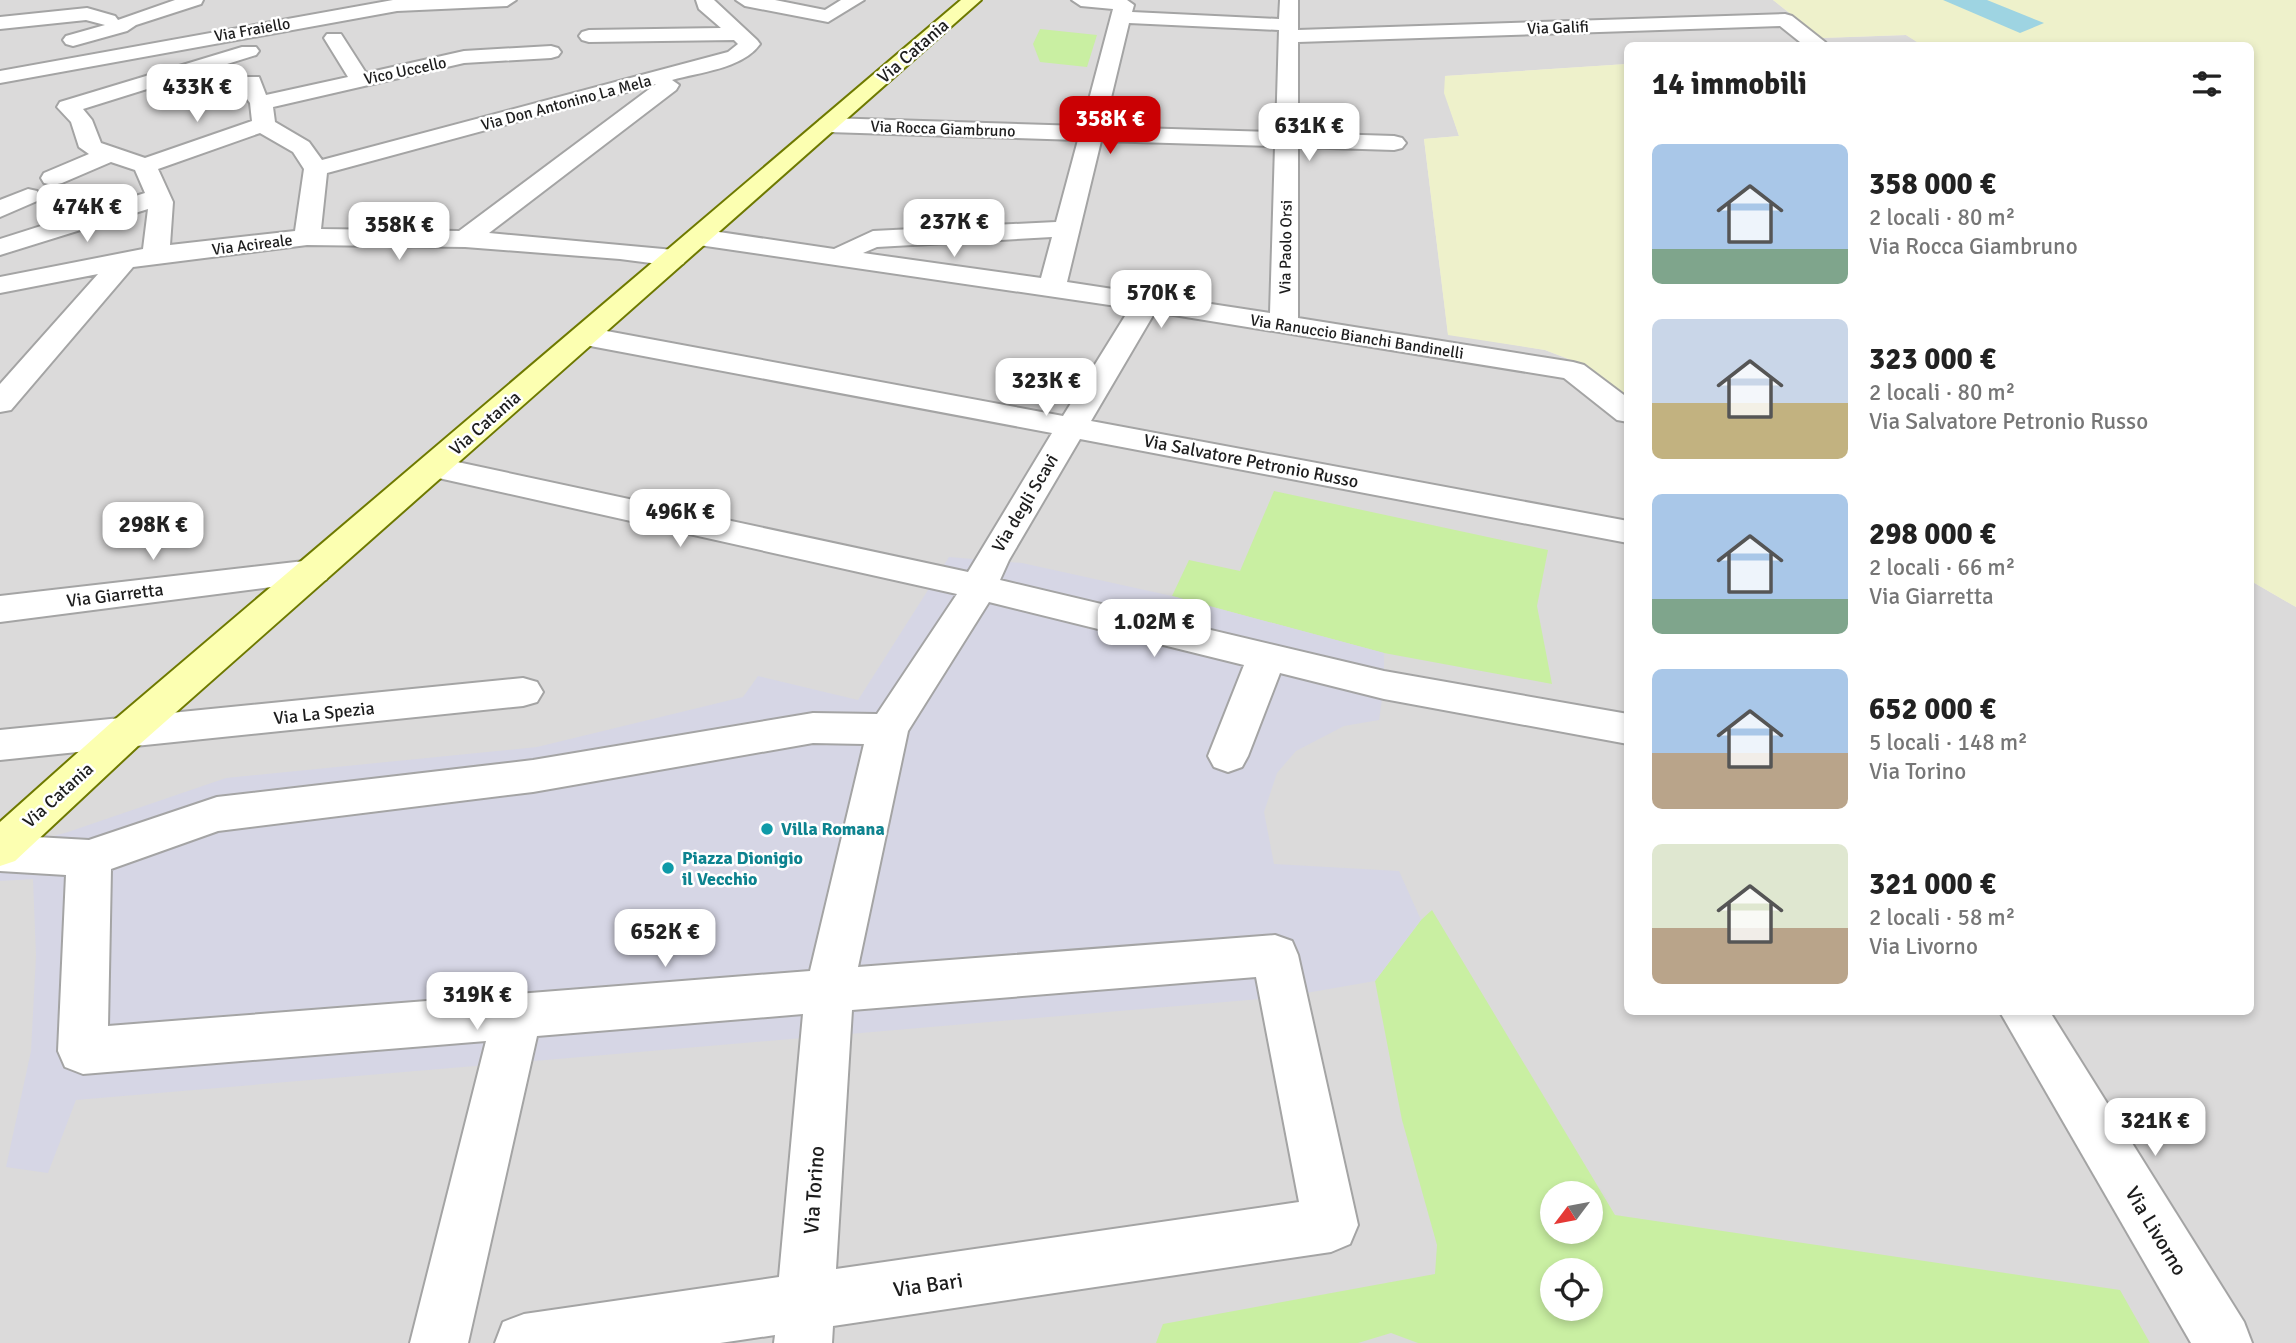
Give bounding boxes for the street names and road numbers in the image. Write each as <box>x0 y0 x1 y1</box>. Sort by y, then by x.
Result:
street label: Via Fraiello <box>213 13 292 46</box>
street label: Via Catania <box>873 14 953 88</box>
street label: Via Galifi <box>1527 17 1589 39</box>
street label: Vico Uccello <box>362 52 448 89</box>
street label: Via Don Antonino La Mela <box>479 71 654 135</box>
street label: Via Rocca Giambruno <box>870 116 1016 142</box>
street label: Via Paolo Orsi <box>1275 200 1297 294</box>
street label: Via Acireale <box>211 230 294 260</box>
street label: Via Ranuccio Bianchi Bandinelli <box>1249 310 1465 364</box>
street label: Via Catania <box>445 386 525 460</box>
street label: Via Salvatore Petronio Russo <box>1142 429 1360 493</box>
street label: Via degli Scavi <box>987 450 1063 556</box>
street label: Via Giarretta <box>65 578 165 612</box>
street label: Via La Spezia <box>273 697 375 729</box>
street label: Via Catania <box>18 758 98 832</box>
street label: Via Torino <box>798 1145 830 1235</box>
street label: Via Livorno <box>2119 1182 2193 1280</box>
street label: Via Bari <box>891 1267 965 1303</box>

